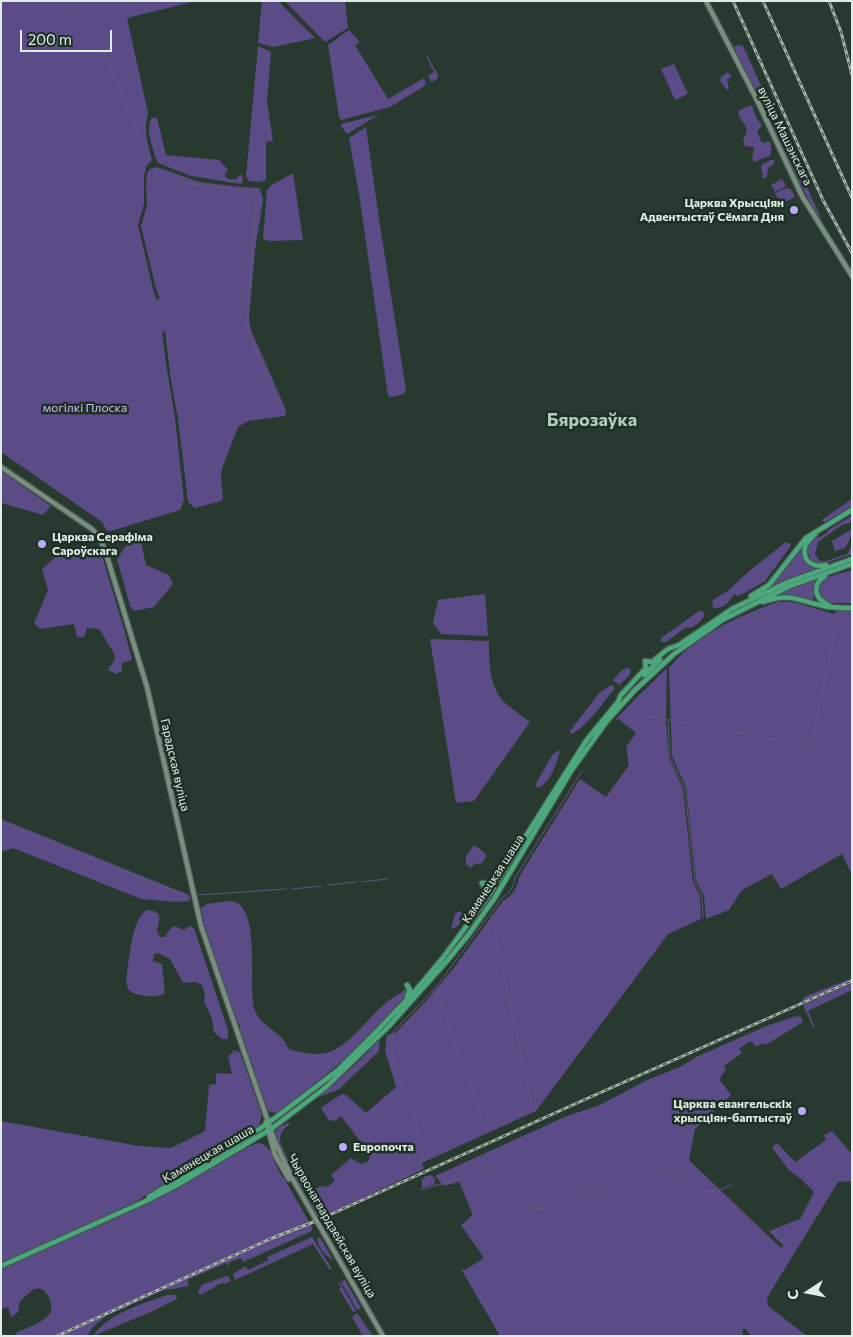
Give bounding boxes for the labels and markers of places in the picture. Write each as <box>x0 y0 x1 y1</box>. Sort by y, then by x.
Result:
place label: Царква Хрысціян Адвентыстаў Сёмага Дня <box>640 196 784 224</box>
marker: Царква Хрысціян Адвентыстаў Сёмага Дня <box>788 204 800 216</box>
place label: Царква Серафіма Сароўскага <box>52 530 153 558</box>
marker: Царква Серафіма Сароўскага <box>36 538 48 550</box>
place label: Царква евангельскіх хрысціян-баптыстаў <box>673 1097 792 1125</box>
marker: Царква евангельскіх хрысціян-баптыстаў <box>796 1105 808 1117</box>
place label: Европочта <box>353 1140 414 1154</box>
marker: Европочта <box>337 1141 349 1153</box>

